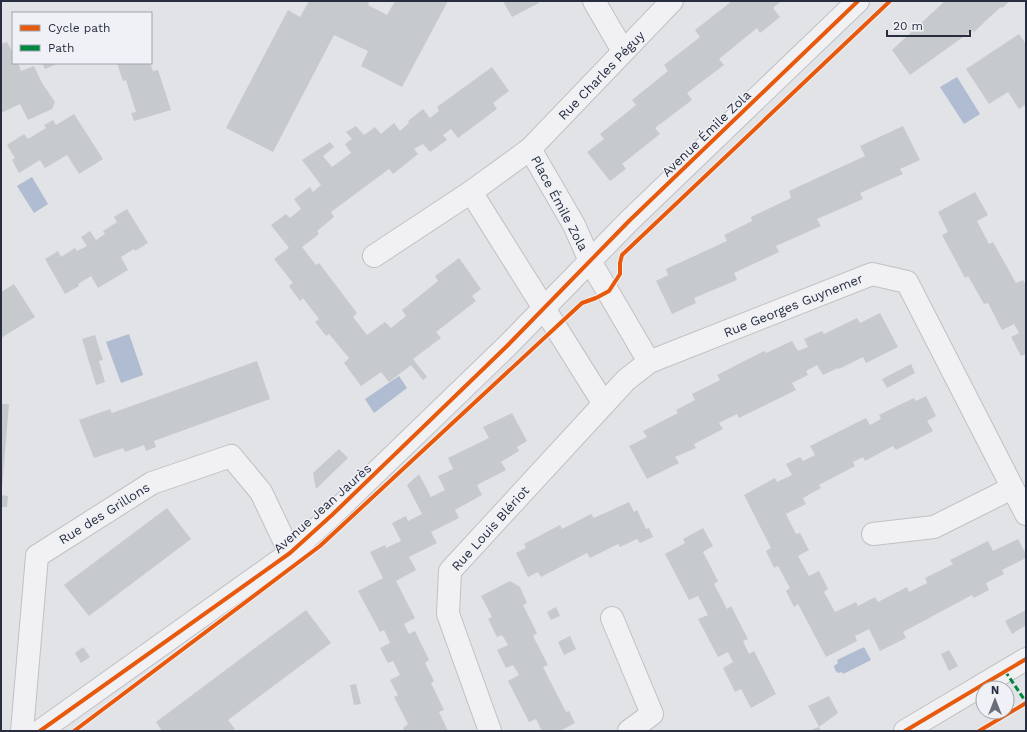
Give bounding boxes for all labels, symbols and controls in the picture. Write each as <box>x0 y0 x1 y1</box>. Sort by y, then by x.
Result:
legend <box>12 12 152 64</box>
scale bar <box>887 12 970 38</box>
text: 20 m <box>893 19 923 33</box>
text: Cycle path <box>48 21 110 35</box>
street label: Rue Charles Péguy <box>555 28 648 123</box>
text: Path <box>48 41 74 55</box>
street label: Avenue Émile Zola <box>658 86 754 180</box>
street label: Place Émile Zola <box>528 153 592 254</box>
street label: Rue Georges Guynemer <box>721 271 865 340</box>
street label: Avenue Jean Jaurès <box>270 460 374 556</box>
street label: Rue des Grillons <box>56 479 153 547</box>
street label: Rue Louis Blériot <box>449 483 533 574</box>
north arrow <box>975 680 1015 720</box>
text: N <box>991 684 999 697</box>

